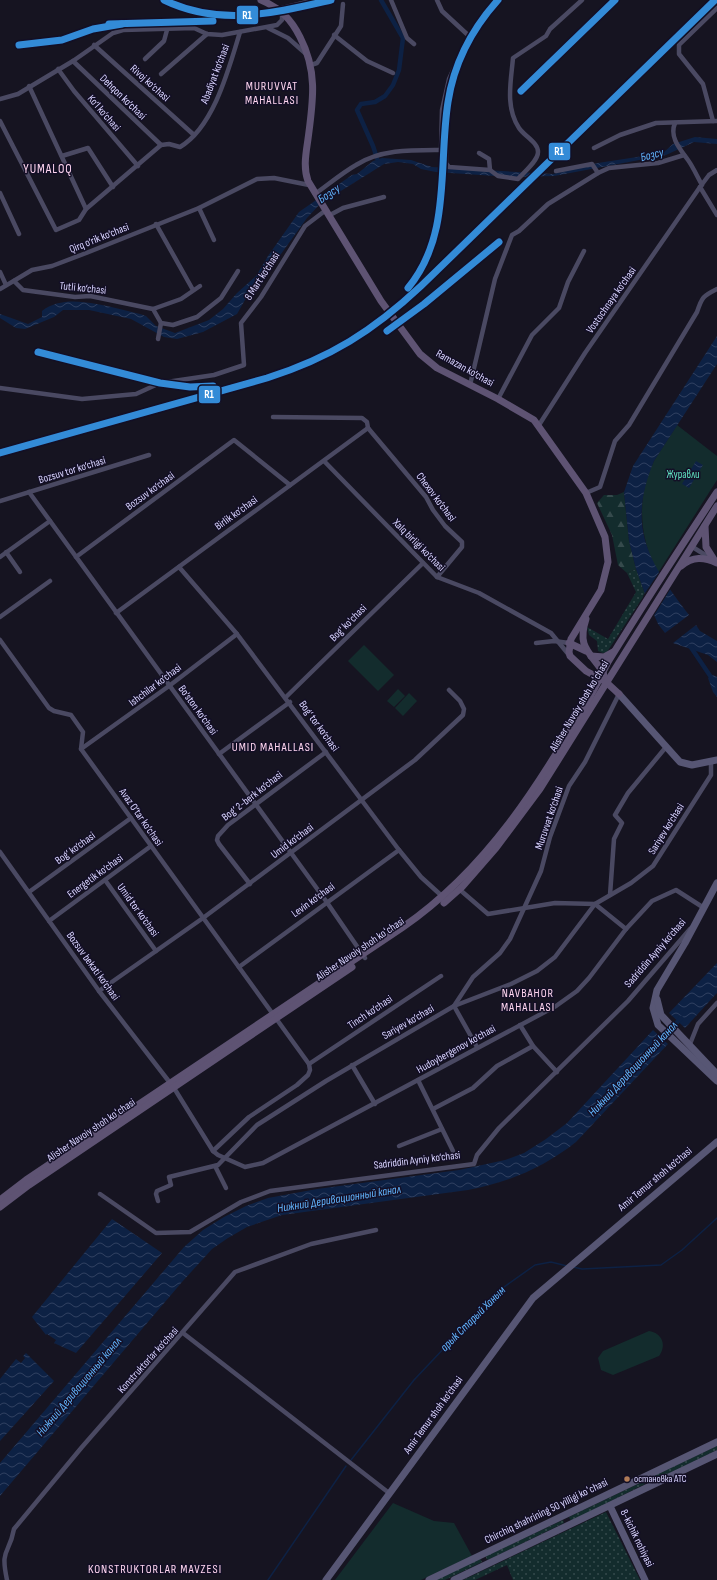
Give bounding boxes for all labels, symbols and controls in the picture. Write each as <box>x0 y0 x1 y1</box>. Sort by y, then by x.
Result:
line badge: R1 <box>236 5 259 25</box>
text: R1 <box>242 9 253 22</box>
street label: Abadiyat ko‘chasi <box>197 42 232 107</box>
street label: Rivoj ko‘chasi <box>128 62 172 104</box>
street label: Dehqon ko‘chasi <box>97 72 149 122</box>
district label: MURUVVAT MAHALLASI <box>245 79 299 108</box>
street label: Ko‘l ko‘chasi <box>85 92 123 134</box>
line badge: R1 <box>548 142 571 161</box>
text: R1 <box>554 145 565 158</box>
water label: Бозсу <box>639 145 666 165</box>
district label: YUMALOQ <box>23 161 73 177</box>
water label: Бозсу <box>315 181 343 207</box>
street label: Qirq o‘rik ko‘chasi <box>67 220 131 256</box>
street label: 8 Mart ko‘chasi <box>242 249 282 303</box>
street label: Vostochnaya ko‘chasi <box>583 264 639 336</box>
street label: Tutli ko‘chasi <box>59 279 107 297</box>
street label: Ramazan ko‘chasi <box>434 347 496 389</box>
line badge: R1 <box>198 385 221 404</box>
text: R1 <box>204 388 215 401</box>
street label: Bozsuv tor ko‘chasi <box>37 454 107 486</box>
park label: Журавли <box>666 468 700 481</box>
street label: Bozsuv ko‘chasi <box>123 469 177 513</box>
street label: Chexov ko‘chasi <box>413 470 459 524</box>
street label: Birlik ko‘chasi <box>212 493 260 533</box>
street label: Xalq birligi ko‘chasi <box>389 515 448 574</box>
street label: Bog' ko'chasi <box>327 602 369 644</box>
street label: Alisher Navoiy shoh koʻchasi <box>546 658 611 755</box>
street label: Ishchilar ko‘chasi <box>126 661 184 709</box>
street label: Bo‘ston ko‘chasi <box>176 683 220 737</box>
street label: Bog‘ tor ko‘chasi <box>296 698 342 754</box>
district label: UMID MAHALLASI <box>232 740 314 755</box>
street label: Bog‘ 2-berk ko‘chasi <box>219 768 285 824</box>
street label: Avaz O‘tar ko‘chasi <box>116 785 166 848</box>
street label: Muruvvat ko‘chasi <box>532 785 566 851</box>
street label: Sariyev ko‘chasi <box>645 801 687 857</box>
street label: Umid ko‘chasi <box>268 821 316 861</box>
street label: Bog‘ ko‘chasi <box>52 829 98 867</box>
street label: Energetik ko‘chasi <box>65 851 125 901</box>
street label: Levin ko‘chasi <box>289 880 337 920</box>
street label: Umid tor ko‘chasi <box>114 881 162 939</box>
street label: Alisher Navoiy shoh koʻchasi <box>313 915 407 984</box>
street label: Sadriddin Ayniy ko‘chasi <box>622 916 688 990</box>
street label: Bozsuv bekati ko‘chasi <box>64 929 122 1003</box>
district label: NAVBAHOR MAHALLASI <box>501 986 555 1015</box>
street label: Tinch ko‘chasi <box>345 992 395 1032</box>
street label: Sariyev ko‘chasi <box>380 1002 436 1042</box>
water label: Нижний Деривационный канал <box>585 1018 681 1120</box>
street label: Hudoybergenov ko‘chasi <box>414 1022 498 1076</box>
street label: Alisher Navoiy shoh koʻchasi <box>44 1096 138 1165</box>
street label: Amir Temur shoh ko‘chasi <box>615 1144 695 1214</box>
street label: Sadriddin Ayniy ko‘chasi <box>373 1148 461 1172</box>
water label: Нижний Деривационный канал <box>276 1182 402 1216</box>
water label: арык Старый Ханым <box>437 1283 509 1355</box>
street label: Konstruktorlar ko‘chasi <box>115 1324 181 1396</box>
water label: Нижний Деривационный канал <box>33 1334 125 1440</box>
street label: Amir Temur shoh ko‘chasi <box>400 1374 465 1457</box>
place label: остановка АТС <box>634 1473 687 1485</box>
marker: остановка АТС <box>622 1474 632 1484</box>
street label: Chirchiq shahrining 50 yilligi koʻchasi <box>482 1476 610 1546</box>
street label: 8-kichik nohiyasi <box>617 1507 657 1569</box>
district label: KONSTRUKTORLAR MAVZESI <box>88 1562 222 1577</box>

